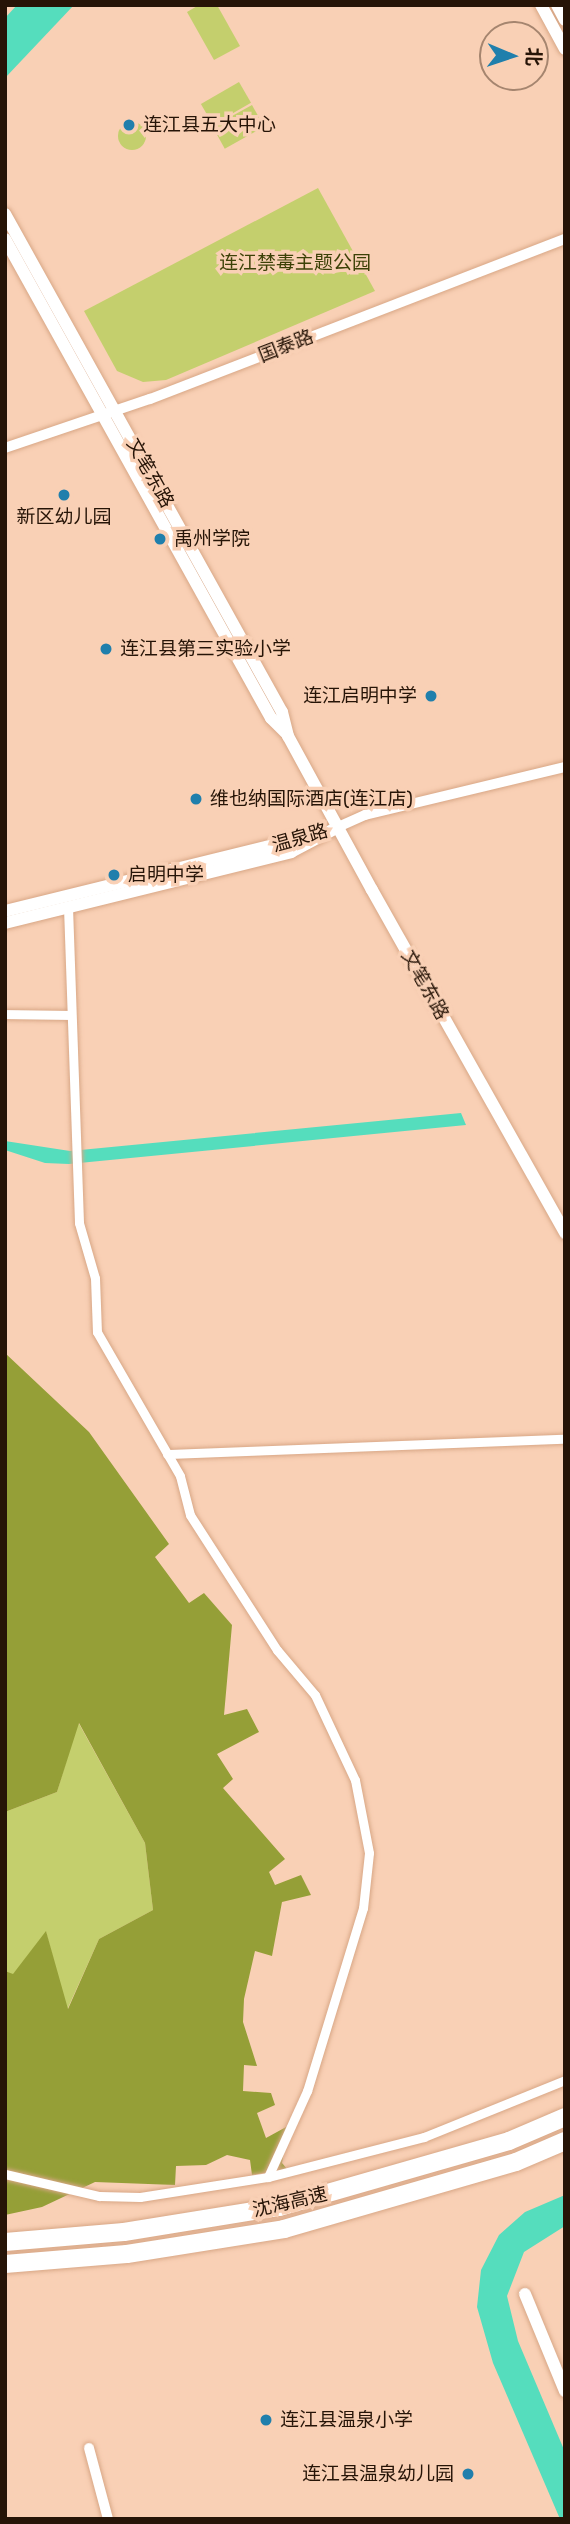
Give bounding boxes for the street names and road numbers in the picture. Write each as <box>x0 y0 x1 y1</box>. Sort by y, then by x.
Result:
street label: 国泰路 <box>255 325 317 367</box>
street label: 文笔东路 <box>122 434 178 512</box>
street label: 温泉路 <box>269 819 331 857</box>
street label: 文笔东路 <box>397 946 453 1024</box>
street label: 沈海高速 <box>250 2182 330 2222</box>

